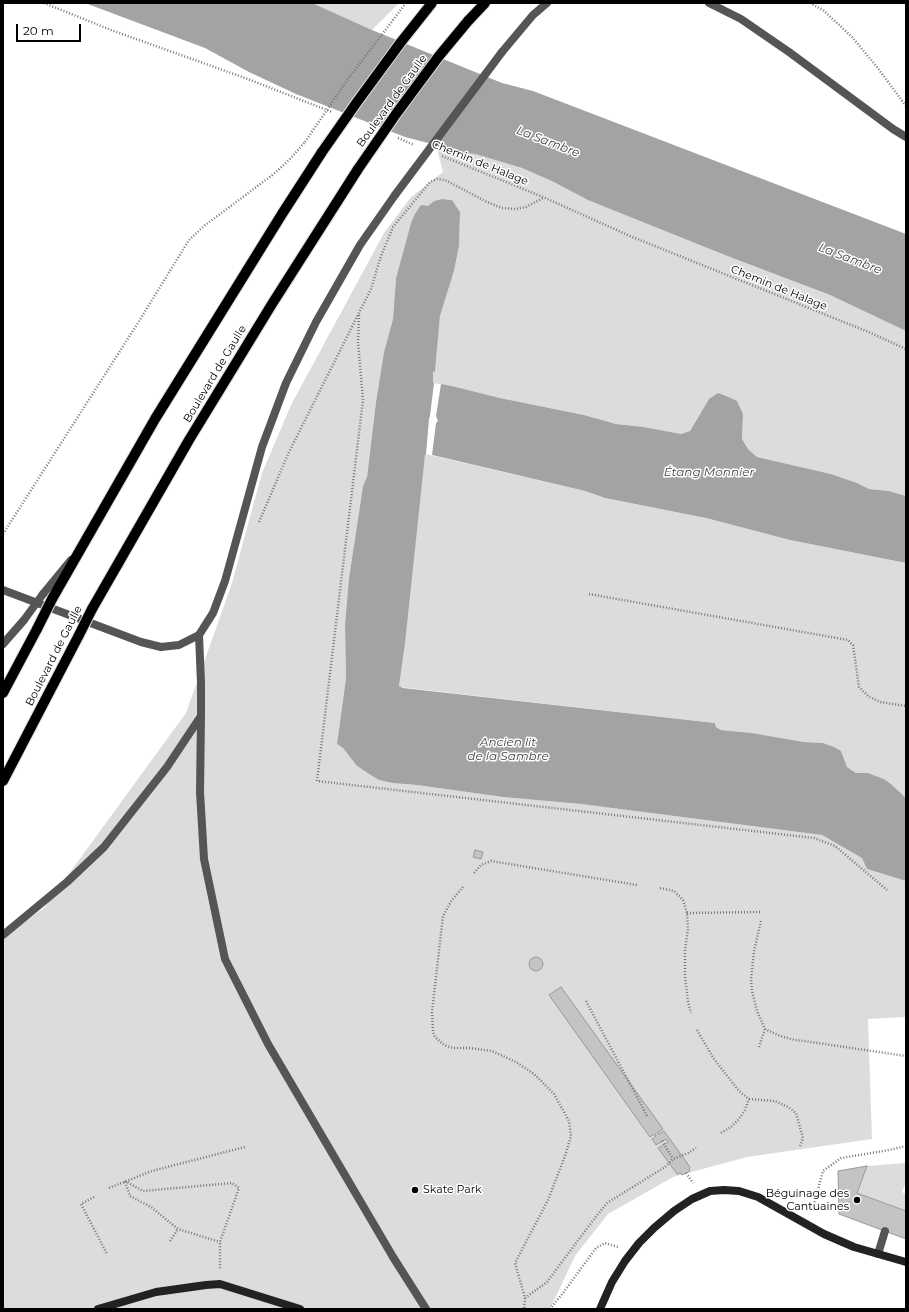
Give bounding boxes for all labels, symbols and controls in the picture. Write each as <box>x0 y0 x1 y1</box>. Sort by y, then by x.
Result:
scale bar <box>18 16 83 42</box>
text: 20 m <box>23 23 54 38</box>
street label: Boulevard de Gaulle <box>354 52 430 150</box>
water label: La Sambre <box>514 123 582 161</box>
street label: Chemin de Halage <box>430 138 530 188</box>
water label: La Sambre <box>816 240 884 278</box>
street label: Chemin de Halage <box>729 263 829 313</box>
street label: Boulevard de Gaulle <box>181 323 249 425</box>
water label: Étang Monnier <box>664 465 754 479</box>
street label: Boulevard de Gaulle <box>23 604 85 708</box>
water label: Ancien lit de la Sambre <box>467 735 549 763</box>
place label: Skate Park <box>423 1183 482 1197</box>
marker: Skate Park <box>410 1185 420 1195</box>
place label: Béguinage des Cantuaines <box>766 1187 849 1213</box>
marker: Béguinage des Cantuaines <box>852 1195 862 1205</box>

